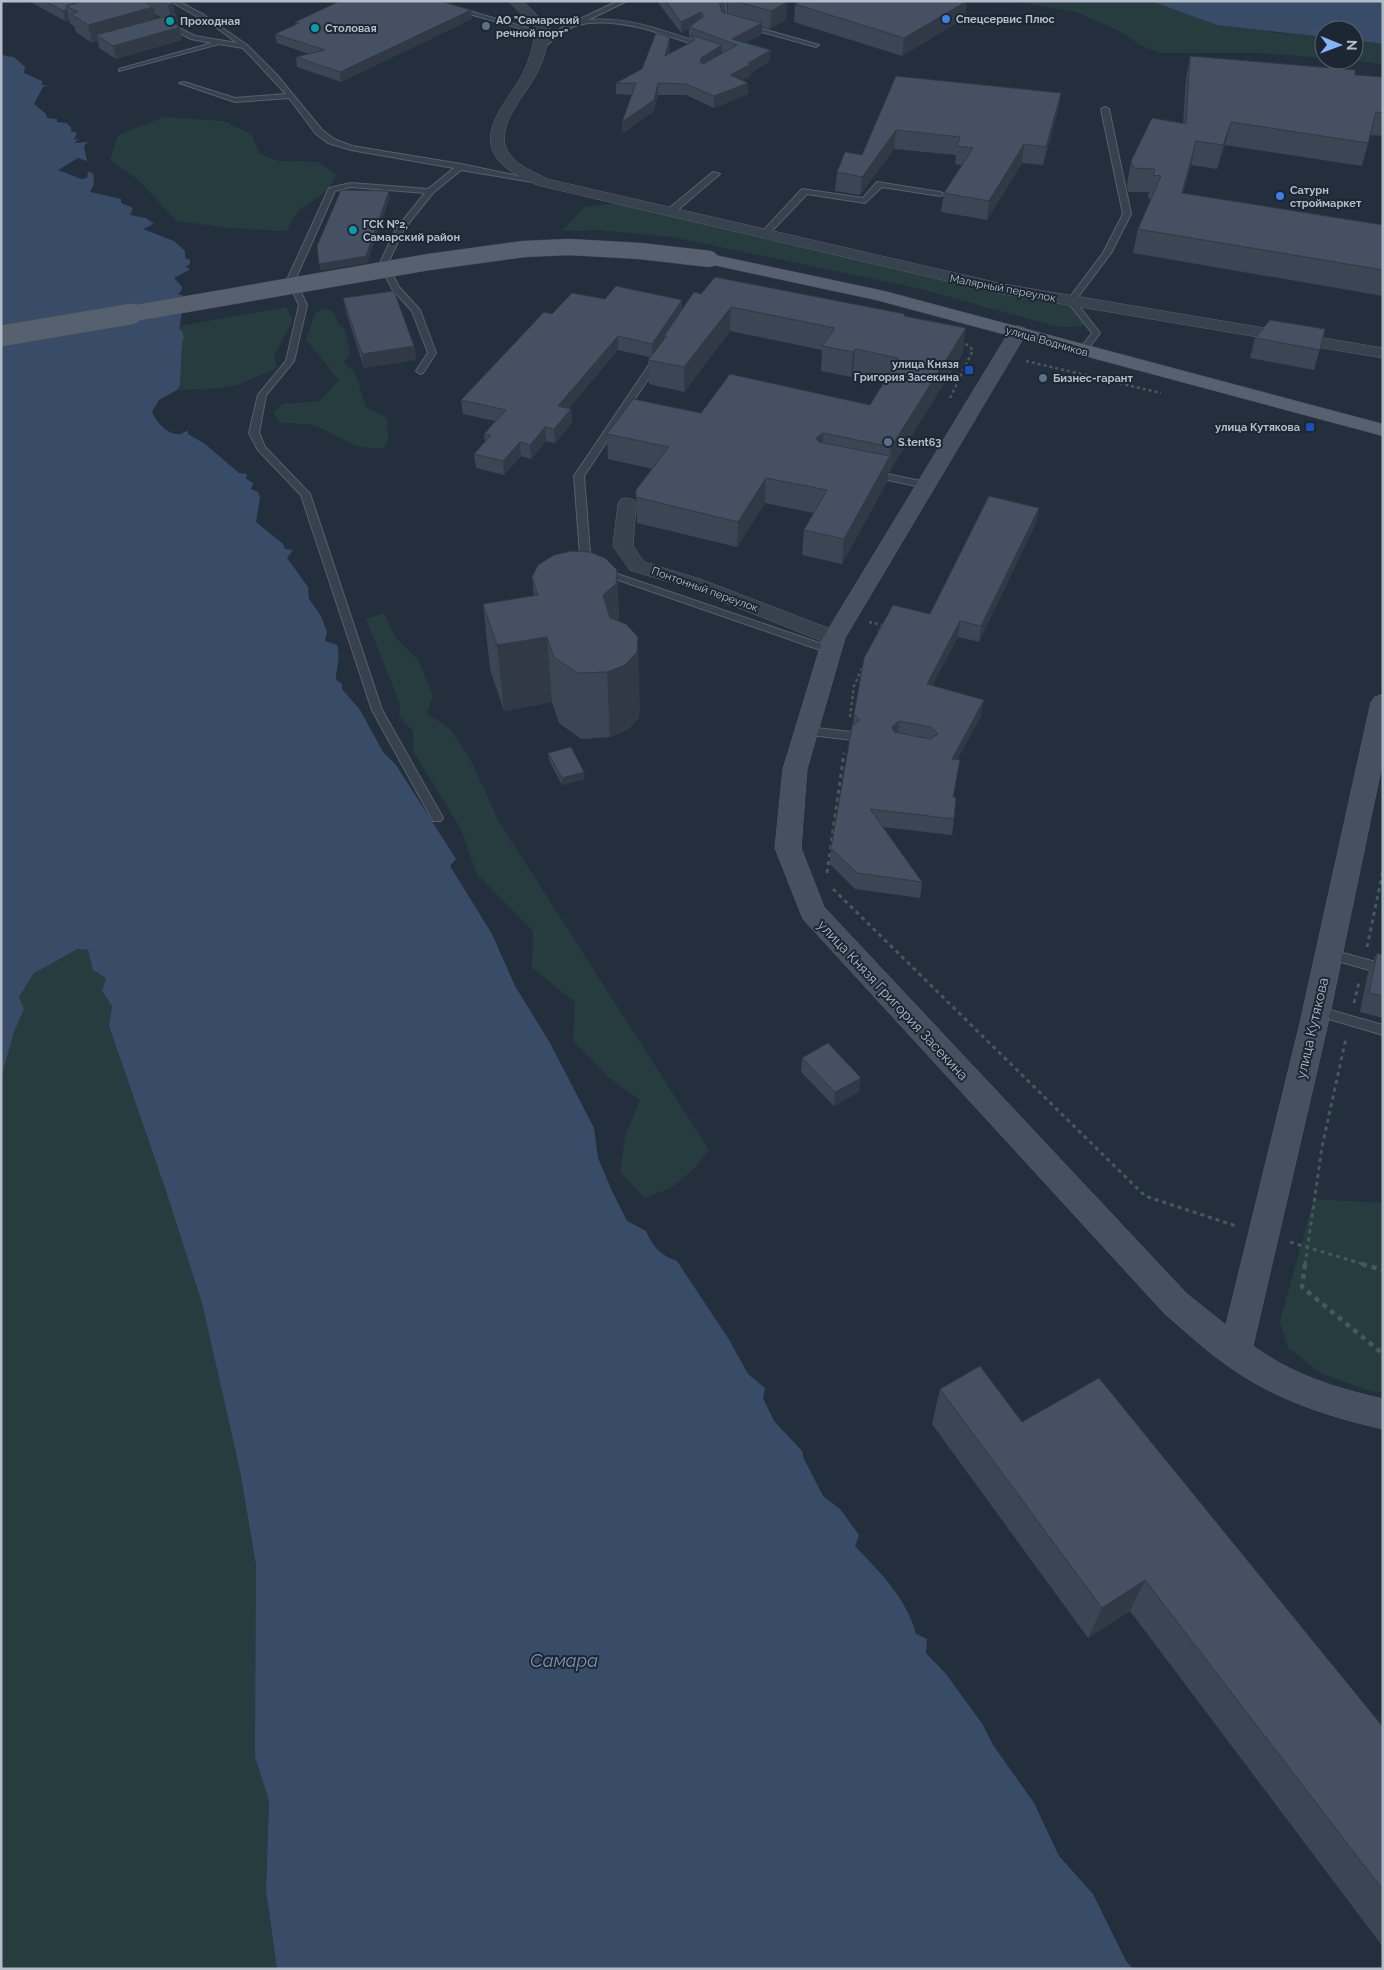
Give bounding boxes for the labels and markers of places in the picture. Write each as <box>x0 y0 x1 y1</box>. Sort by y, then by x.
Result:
marker: Спецсервис Плюс <box>940 13 952 25</box>
place label: Спецсервис Плюс <box>956 13 1055 26</box>
place label: АО "Самарский речной порт" <box>496 14 580 40</box>
marker: Проходная <box>164 15 176 27</box>
place label: Проходная <box>180 15 240 28</box>
marker: АО "Самарский речной порт" <box>480 20 492 32</box>
marker: Столовая <box>309 22 321 34</box>
place label: Столовая <box>325 22 377 35</box>
place label: Сатурн строймаркет <box>1290 184 1362 210</box>
marker: Сатурн строймаркет <box>1274 190 1286 202</box>
place label: ГСК №2, Самарский район <box>363 218 460 244</box>
marker: ГСК №2, Самарский район <box>347 224 359 236</box>
place label: улица Князя Григория Засекина <box>854 358 959 384</box>
marker: улица Князя Григория Засекина <box>963 364 975 376</box>
marker: Бизнес-гарант <box>1037 372 1049 384</box>
place label: Бизнес-гарант <box>1053 372 1133 385</box>
place label: улица Кутякова <box>1215 421 1300 434</box>
marker: улица Кутякова <box>1304 421 1316 433</box>
marker: S.tent63 <box>882 436 894 448</box>
place label: S.tent63 <box>898 436 942 449</box>

